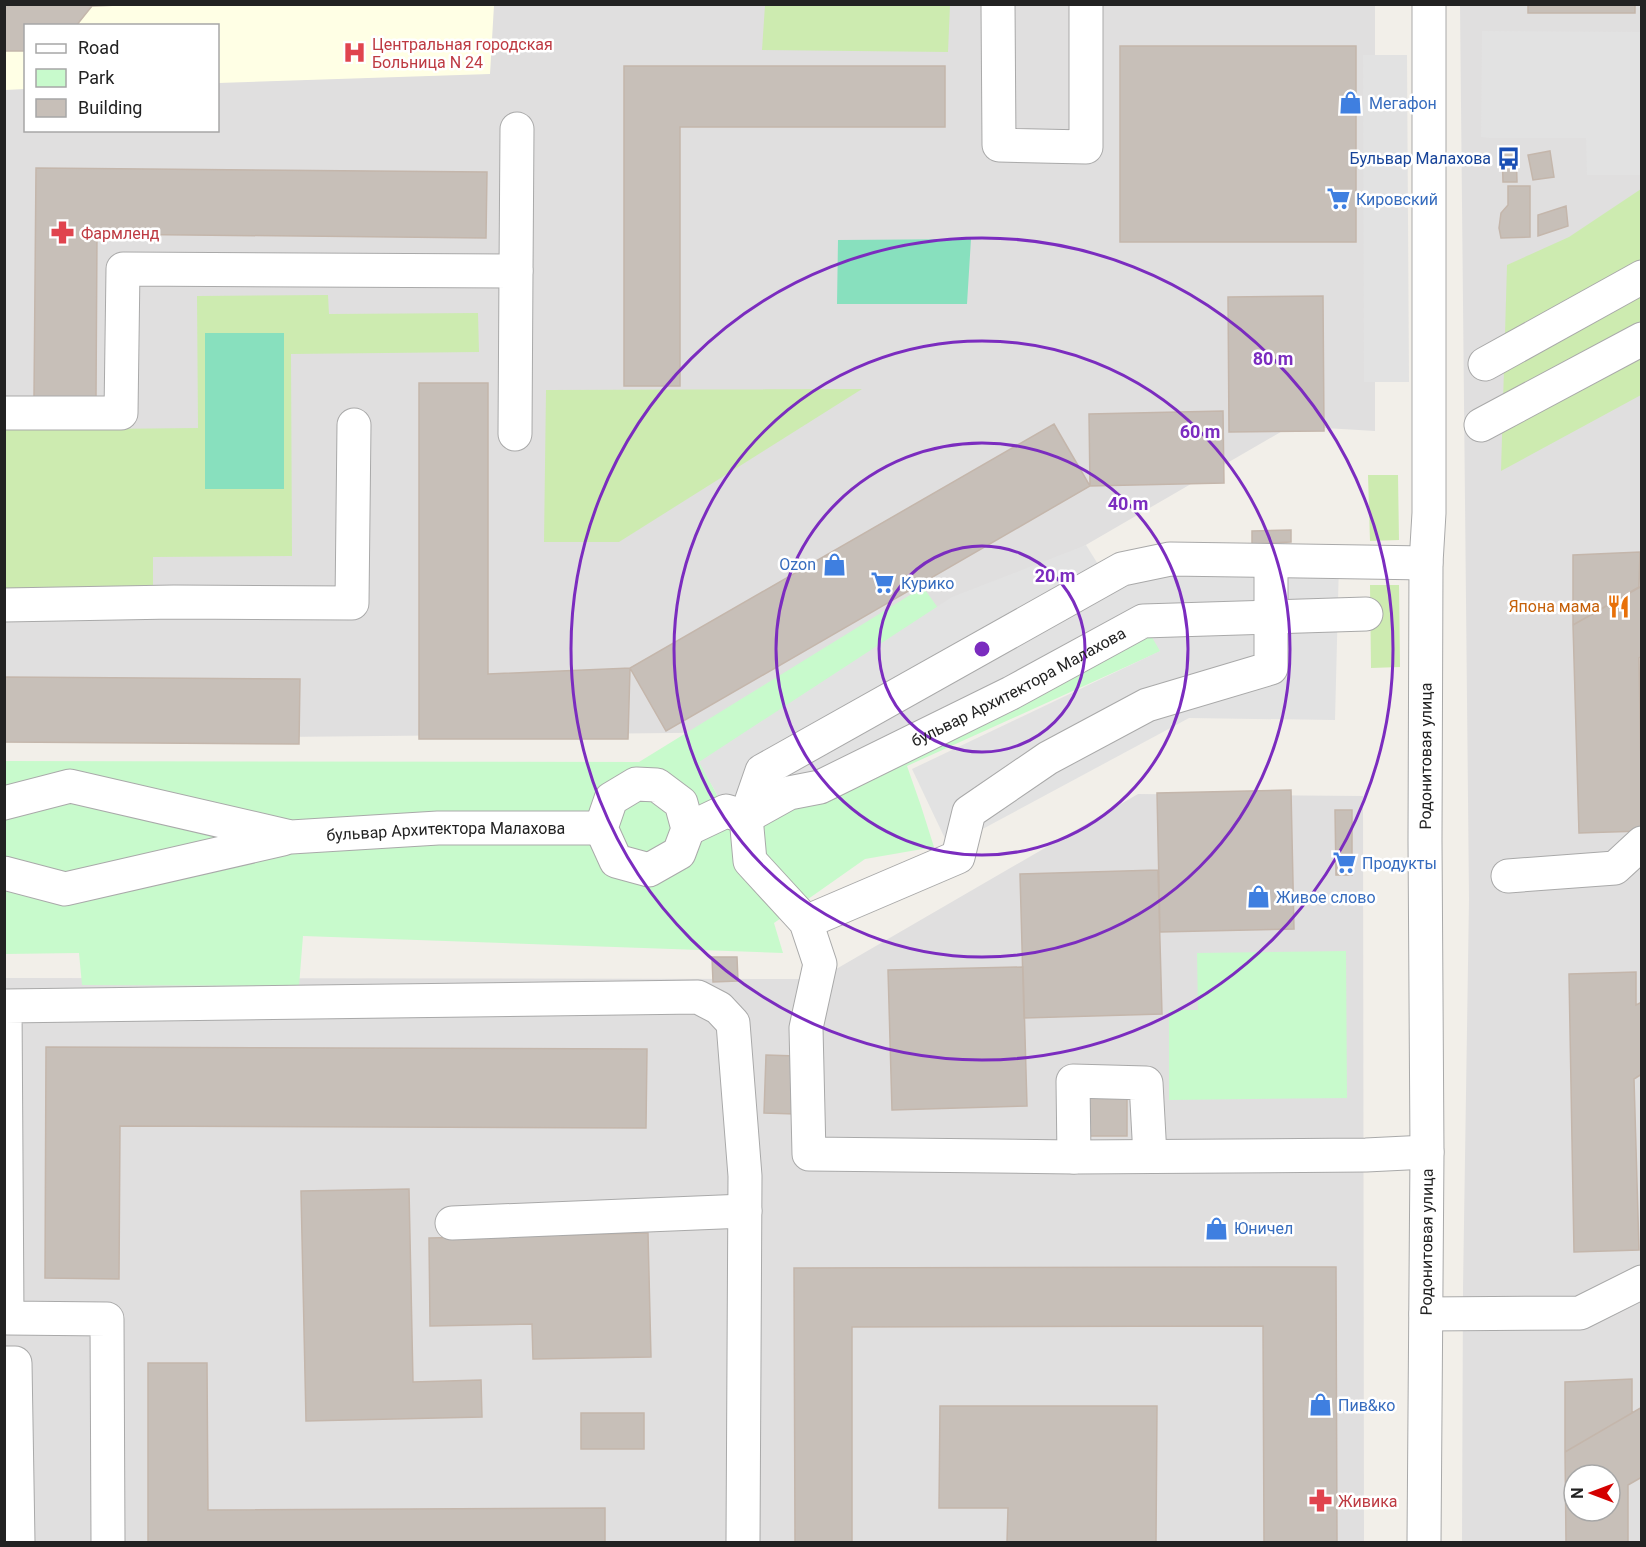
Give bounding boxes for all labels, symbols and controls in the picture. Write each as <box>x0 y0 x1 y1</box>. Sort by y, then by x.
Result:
legend <box>24 24 219 132</box>
place label: Центральная городская Больница N 24 <box>372 35 553 72</box>
text: Road <box>78 37 119 58</box>
hospital icon: Центральная городская Больница N 24 <box>341 40 367 66</box>
text: Park <box>78 67 115 88</box>
shop icon: Мегафон <box>1338 90 1364 116</box>
place label: Мегафон <box>1369 94 1437 113</box>
text: Building <box>78 97 142 118</box>
bus stop icon: Бульвар Малахова <box>1496 145 1522 171</box>
place label: Бульвар Малахова <box>1350 149 1491 168</box>
supermarket icon: Кировский <box>1325 186 1351 212</box>
place label: Кировский <box>1356 190 1438 209</box>
pharmacy icon: Фармленд <box>50 220 76 246</box>
place label: Фармленд <box>81 224 160 243</box>
text: 80 m <box>1253 348 1293 369</box>
text: 60 m <box>1180 421 1220 442</box>
text: 40 m <box>1108 493 1148 514</box>
shop icon: Ozon <box>821 551 847 577</box>
place label: Ozon <box>779 555 816 574</box>
text: 20 m <box>1035 565 1075 586</box>
supermarket icon: Курико <box>870 570 896 596</box>
place label: Курико <box>901 574 954 593</box>
restaurant icon: Япона мама <box>1605 593 1631 619</box>
place label: Япона мама <box>1508 597 1600 616</box>
street label: бульвар Архитектора Малахова <box>908 623 1129 750</box>
centre of rings <box>972 639 992 659</box>
street label: Родонитовая улица <box>1416 683 1435 829</box>
street label: бульвар Архитектора Малахова <box>326 819 565 844</box>
supermarket icon: Продукты <box>1331 850 1357 876</box>
place label: Продукты <box>1362 854 1437 873</box>
shop icon: Живое слово <box>1245 884 1271 910</box>
place label: Живое слово <box>1276 888 1376 907</box>
street label: Родонитовая улица <box>1416 1169 1436 1316</box>
shop icon: Юничел <box>1203 1215 1229 1241</box>
place label: Юничел <box>1234 1219 1293 1238</box>
shop icon: Пив&ко <box>1307 1392 1333 1418</box>
place label: Пив&ко <box>1338 1396 1395 1415</box>
north arrow <box>1562 1463 1622 1523</box>
text: N <box>1568 1487 1587 1499</box>
pharmacy icon: Живика <box>1307 1488 1333 1514</box>
place label: Живика <box>1338 1492 1398 1511</box>

